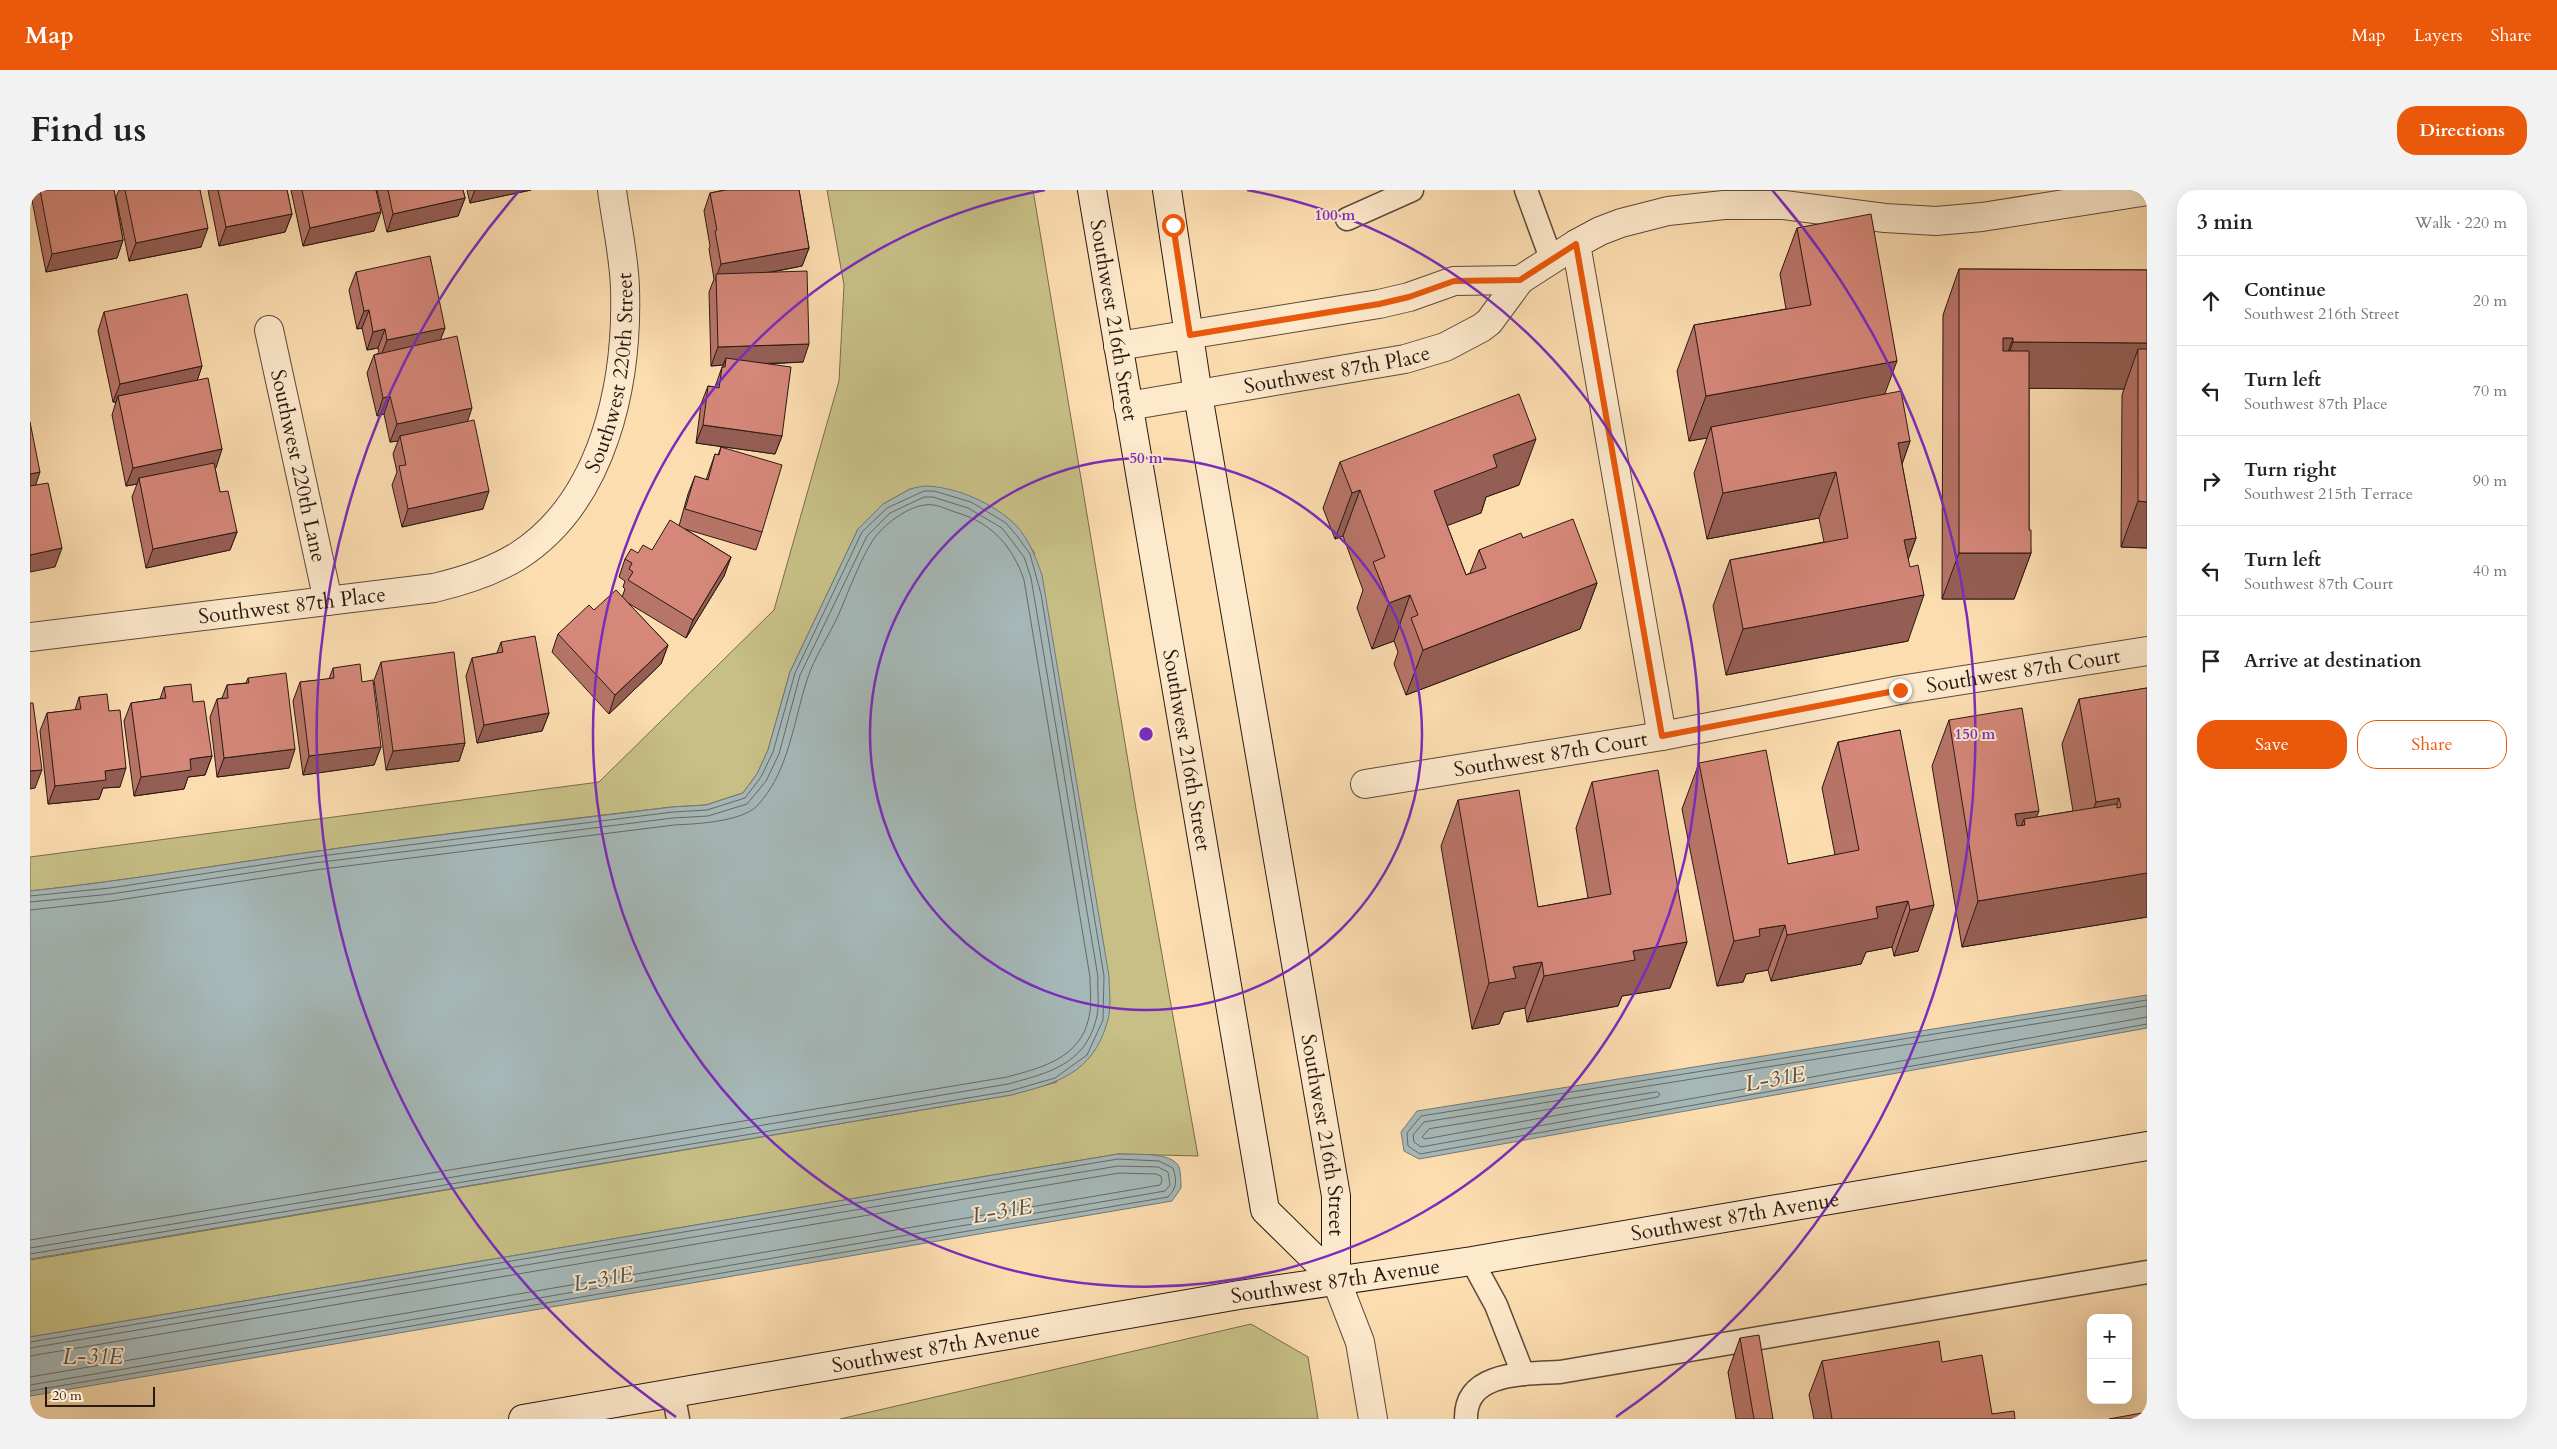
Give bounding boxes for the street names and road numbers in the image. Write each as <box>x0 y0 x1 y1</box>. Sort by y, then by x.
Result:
street label: Southwest 216th Street <box>1082 217 1145 424</box>
street label: Southwest 220th Street <box>578 271 640 478</box>
street label: Southwest 87th Place <box>1242 338 1434 401</box>
street label: Southwest 220th Lane <box>263 367 333 565</box>
street label: Southwest 87th Place <box>197 580 388 631</box>
street label: Southwest 87th Court <box>1924 641 2123 701</box>
street label: Southwest 216th Street <box>1155 647 1218 853</box>
street label: Southwest 87th Court <box>1452 724 1650 784</box>
street label: Southwest 216th Street <box>1293 1032 1350 1236</box>
street label: Southwest 87th Avenue <box>1629 1185 1841 1249</box>
street label: Southwest 87th Avenue <box>1229 1252 1442 1311</box>
street label: Southwest 87th Avenue <box>830 1316 1042 1380</box>

